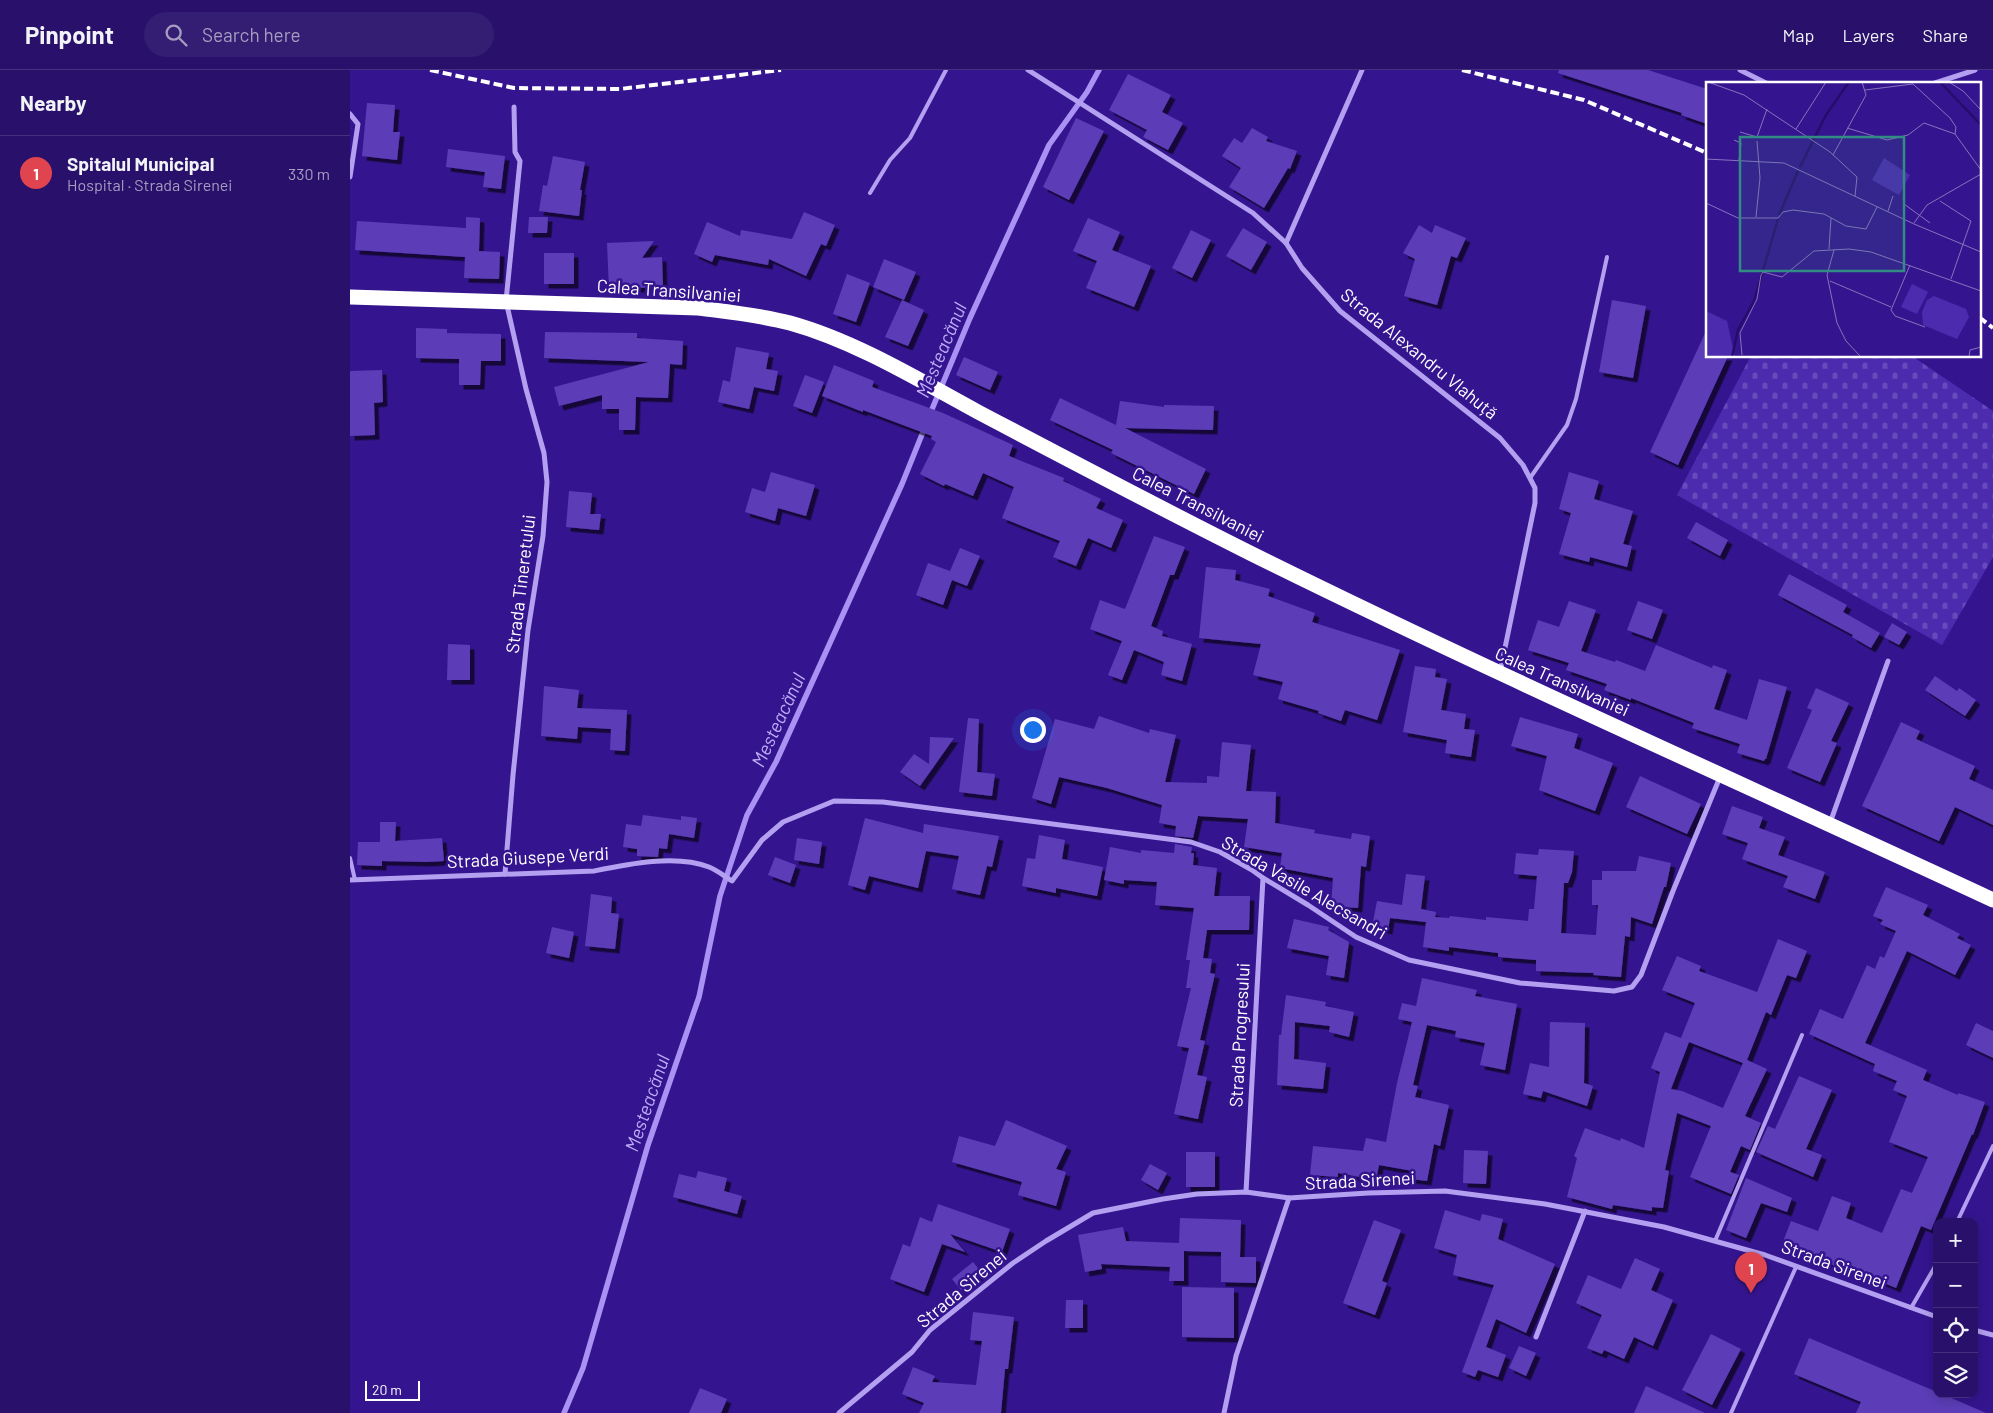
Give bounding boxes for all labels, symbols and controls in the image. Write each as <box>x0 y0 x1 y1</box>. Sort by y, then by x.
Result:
search box <box>144 12 494 57</box>
text: Pinpoint <box>25 20 114 49</box>
icon: search <box>162 21 190 49</box>
text: Search here <box>202 23 301 46</box>
text: Map <box>1782 24 1814 46</box>
text: Layers <box>1842 24 1895 46</box>
text: Share <box>1923 24 1968 46</box>
inset map <box>1706 82 1980 358</box>
text: Nearby <box>20 90 86 115</box>
text: Spitalul Municipal <box>67 152 214 175</box>
text: 1 <box>33 164 39 183</box>
text: 330 m <box>288 164 330 183</box>
text: Hospital · Strada Sirenei <box>67 175 232 194</box>
street label: Calea Transilvaniei <box>596 274 742 306</box>
street label: Strada Alexandru Vlahuță <box>1337 283 1503 423</box>
water label: Mesteacănul <box>910 298 971 401</box>
street label: Calea Transilvaniei <box>1129 461 1268 547</box>
street label: Strada Tineretului <box>501 513 539 655</box>
street label: Calea Transilvaniei <box>1492 642 1633 721</box>
water label: Mesteacănul <box>746 668 810 770</box>
your location <box>1020 717 1046 743</box>
street label: Strada Vasile Alecsandri <box>1218 831 1391 943</box>
street label: Strada Giusepe Verdi <box>446 842 609 872</box>
street label: Strada Progresului <box>1224 962 1254 1108</box>
water label: Mesteacănul <box>619 1051 674 1154</box>
street label: Strada Sirenei <box>1304 1166 1416 1194</box>
map controls <box>1933 1218 1978 1398</box>
button: + <box>1933 1218 1978 1263</box>
street label: Strada Sirenei <box>1779 1235 1890 1293</box>
street label: Strada Sirenei <box>912 1244 1011 1332</box>
pin: 1 <box>1735 1252 1767 1293</box>
button: − <box>1933 1263 1978 1308</box>
button: locate <box>1933 1308 1978 1353</box>
button: layers <box>1933 1353 1978 1398</box>
scale bar <box>365 1378 420 1401</box>
text: 20 m <box>372 1381 402 1398</box>

